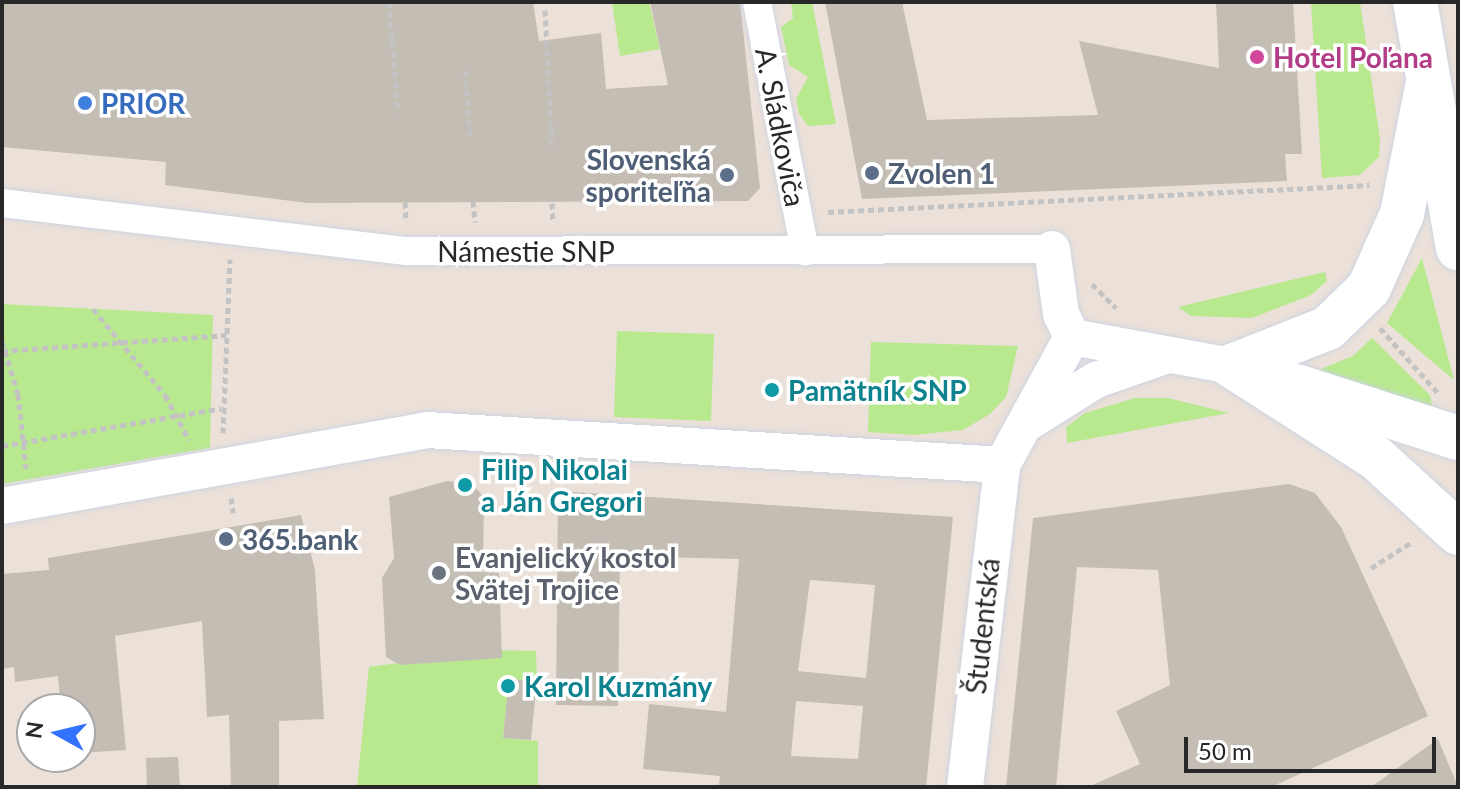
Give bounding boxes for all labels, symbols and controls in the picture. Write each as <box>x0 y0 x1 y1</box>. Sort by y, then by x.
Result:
place label: Hotel Poľana <box>1273 40 1433 74</box>
street label: A. Sládkoviča <box>749 45 813 209</box>
marker: Hotel Poľana <box>1248 48 1266 66</box>
place label: PRIOR <box>101 86 185 120</box>
marker: PRIOR <box>76 94 94 112</box>
place label: Slovenská sporiteľňa <box>586 142 711 208</box>
place label: Zvolen 1 <box>888 156 995 190</box>
marker: Zvolen 1 <box>863 164 881 182</box>
marker: Slovenská sporiteľňa <box>718 166 736 184</box>
street label: Námestie SNP <box>437 234 615 268</box>
place label: Pamätník SNP <box>788 373 967 407</box>
marker: Pamätník SNP <box>763 381 781 399</box>
place label: Filip Nikolai a Ján Gregori <box>481 452 644 518</box>
marker: Filip Nikolai a Ján Gregori <box>456 476 474 494</box>
place label: 365.bank <box>242 522 358 556</box>
marker: 365.bank <box>217 530 235 548</box>
place label: Evanjelický kostol Svätej Trojice <box>455 540 677 606</box>
street label: Študentská <box>958 556 1006 696</box>
marker: Evanjelický kostol Svätej Trojice <box>430 564 448 582</box>
place label: Karol Kuzmány <box>524 669 712 703</box>
marker: Karol Kuzmány <box>499 677 517 695</box>
north arrow <box>16 693 96 773</box>
text: N <box>19 720 48 740</box>
scale bar <box>1188 721 1440 771</box>
text: 50 m <box>1198 736 1252 765</box>

